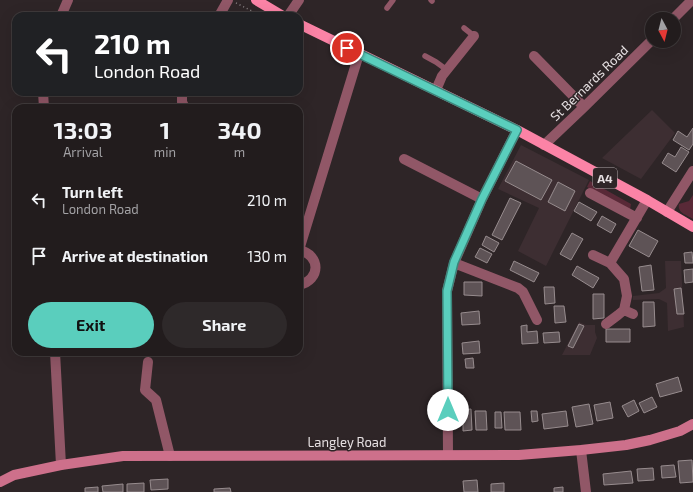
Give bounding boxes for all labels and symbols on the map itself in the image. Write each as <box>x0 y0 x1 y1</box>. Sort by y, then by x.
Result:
north arrow <box>645 12 681 48</box>
pin <box>330 31 364 65</box>
street label: St Bernards Road <box>547 42 631 124</box>
road number: A4 <box>593 168 617 188</box>
position arrow <box>427 389 469 431</box>
street label: Langley Road <box>308 434 386 450</box>

